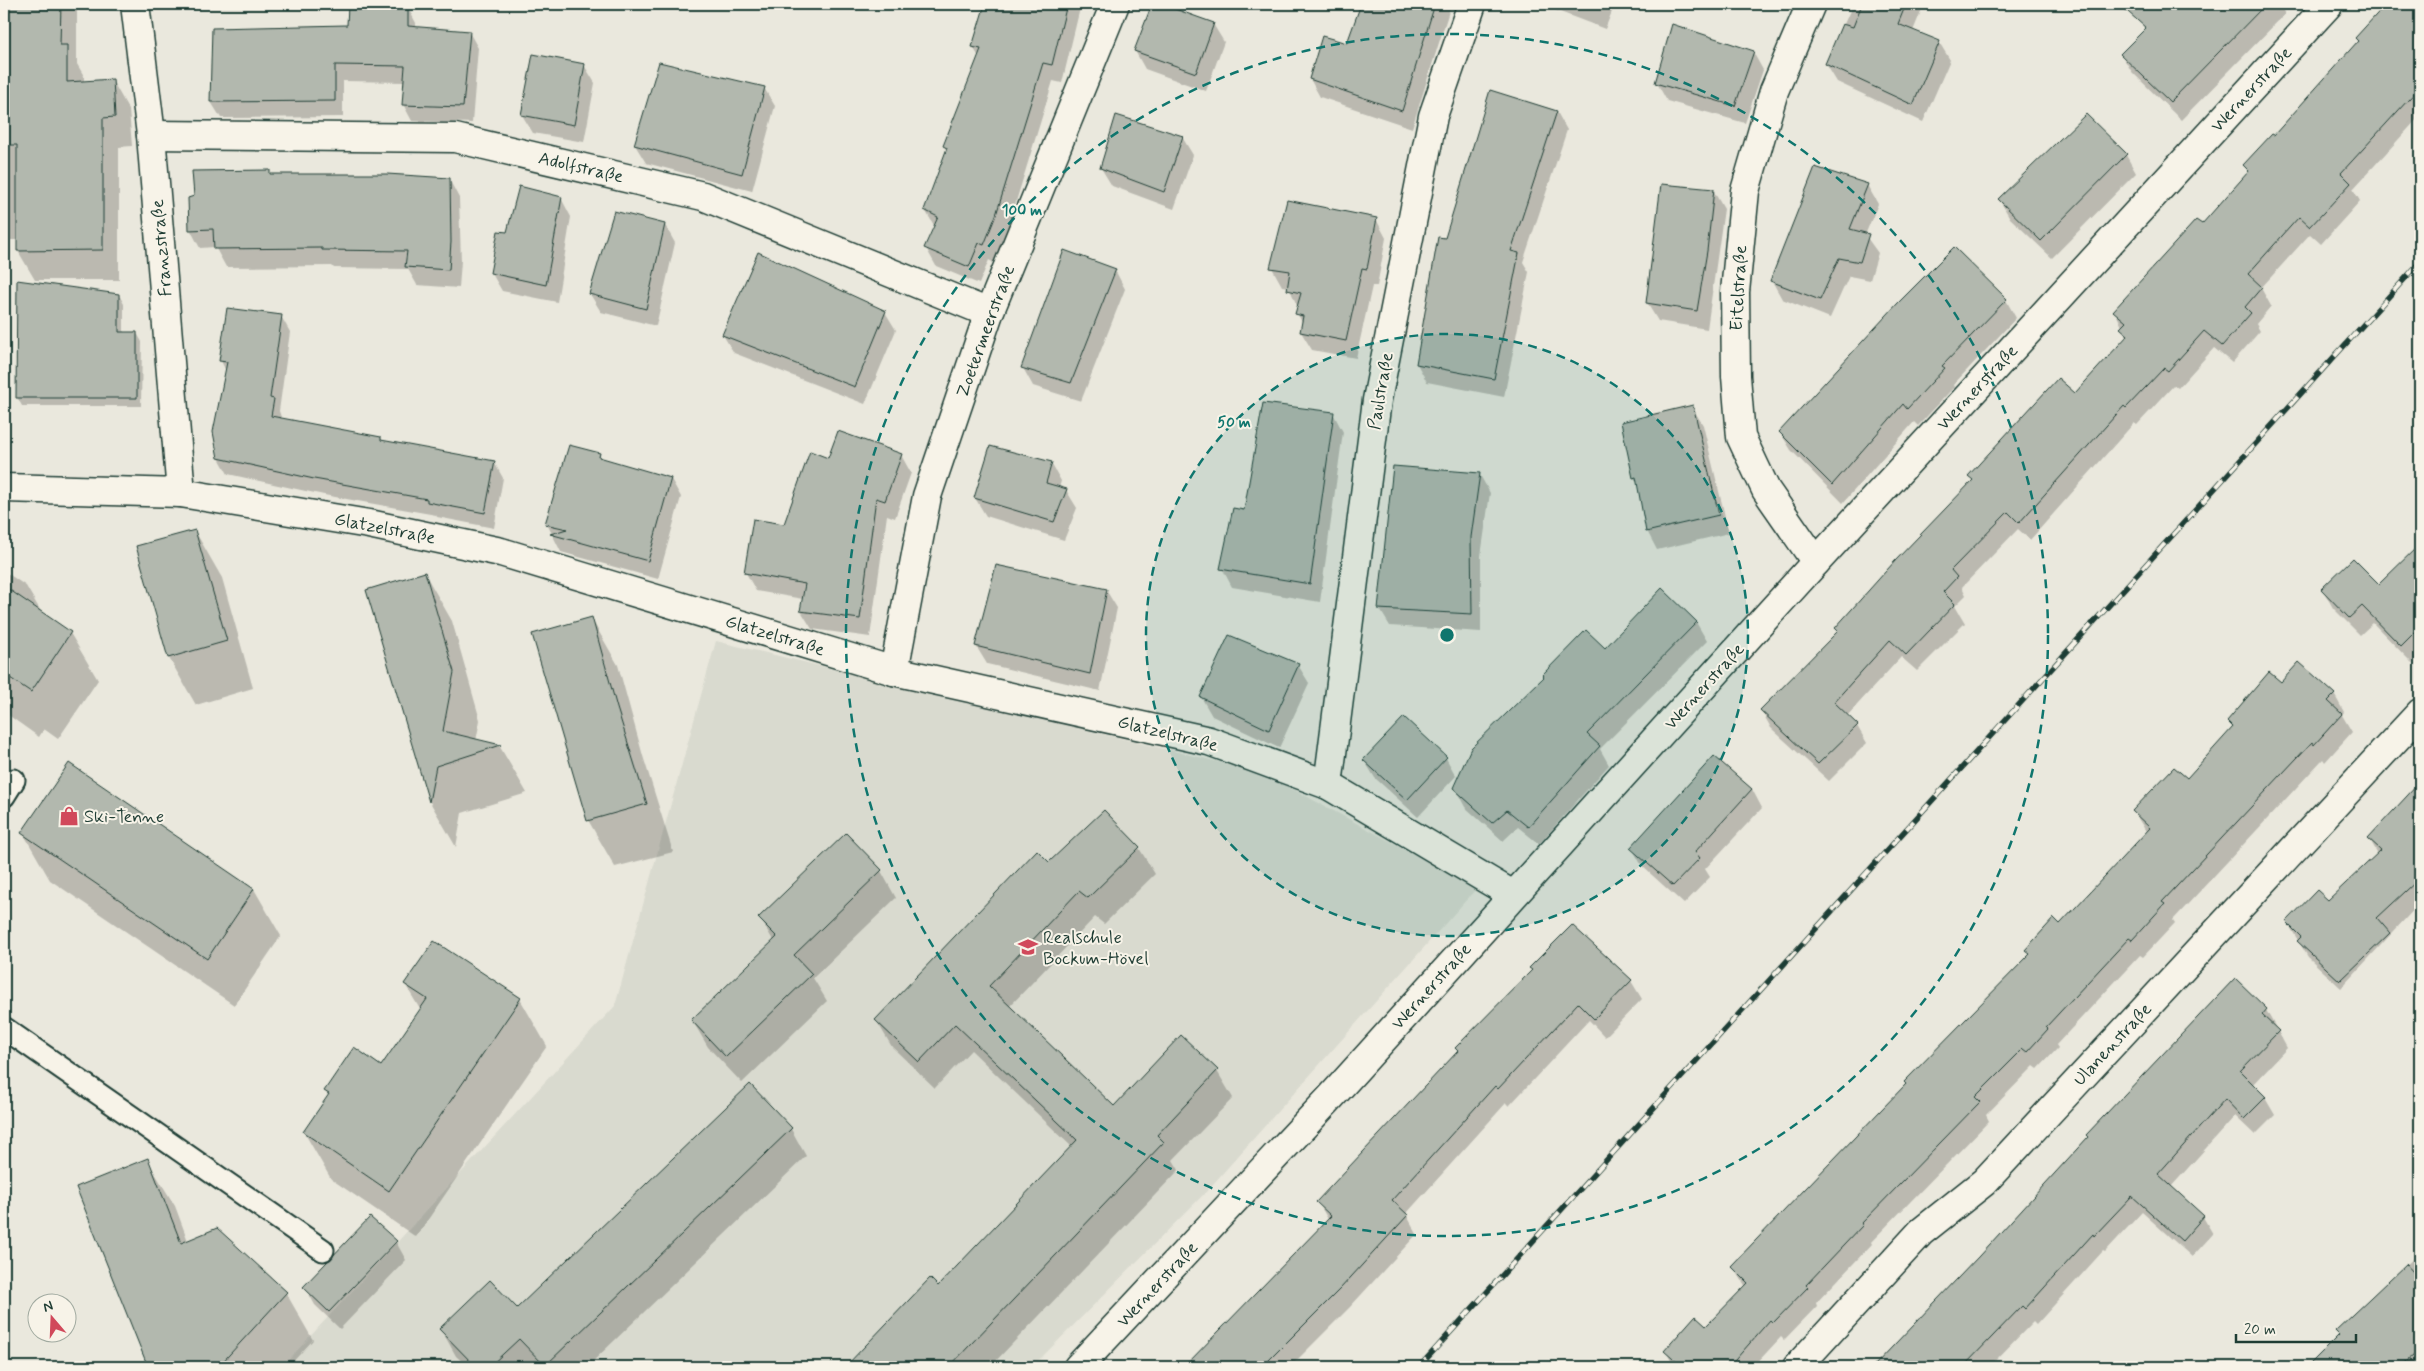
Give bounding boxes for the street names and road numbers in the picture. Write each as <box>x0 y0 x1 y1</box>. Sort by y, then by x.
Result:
street label: Wernerstraße <box>2206 41 2298 138</box>
street label: Adolfstraße <box>536 147 626 189</box>
street label: Franzstraße <box>146 198 178 297</box>
street label: Eitelstraße <box>1725 244 1753 332</box>
street label: Zoetermeerstraße <box>951 262 1021 401</box>
street label: Wernerstraße <box>1932 339 2024 436</box>
street label: Paulstraße <box>1362 351 1400 432</box>
street label: Glatzelstraße <box>332 507 438 551</box>
street label: Glatzelstraße <box>722 609 827 662</box>
street label: Wernerstraße <box>1659 638 1750 735</box>
street label: Glatzelstraße <box>1115 710 1221 758</box>
street label: Wernerstraße <box>1386 938 1477 1035</box>
street label: Ulanenstraße <box>2068 998 2158 1091</box>
street label: Wernerstraße <box>1112 1236 1204 1333</box>

